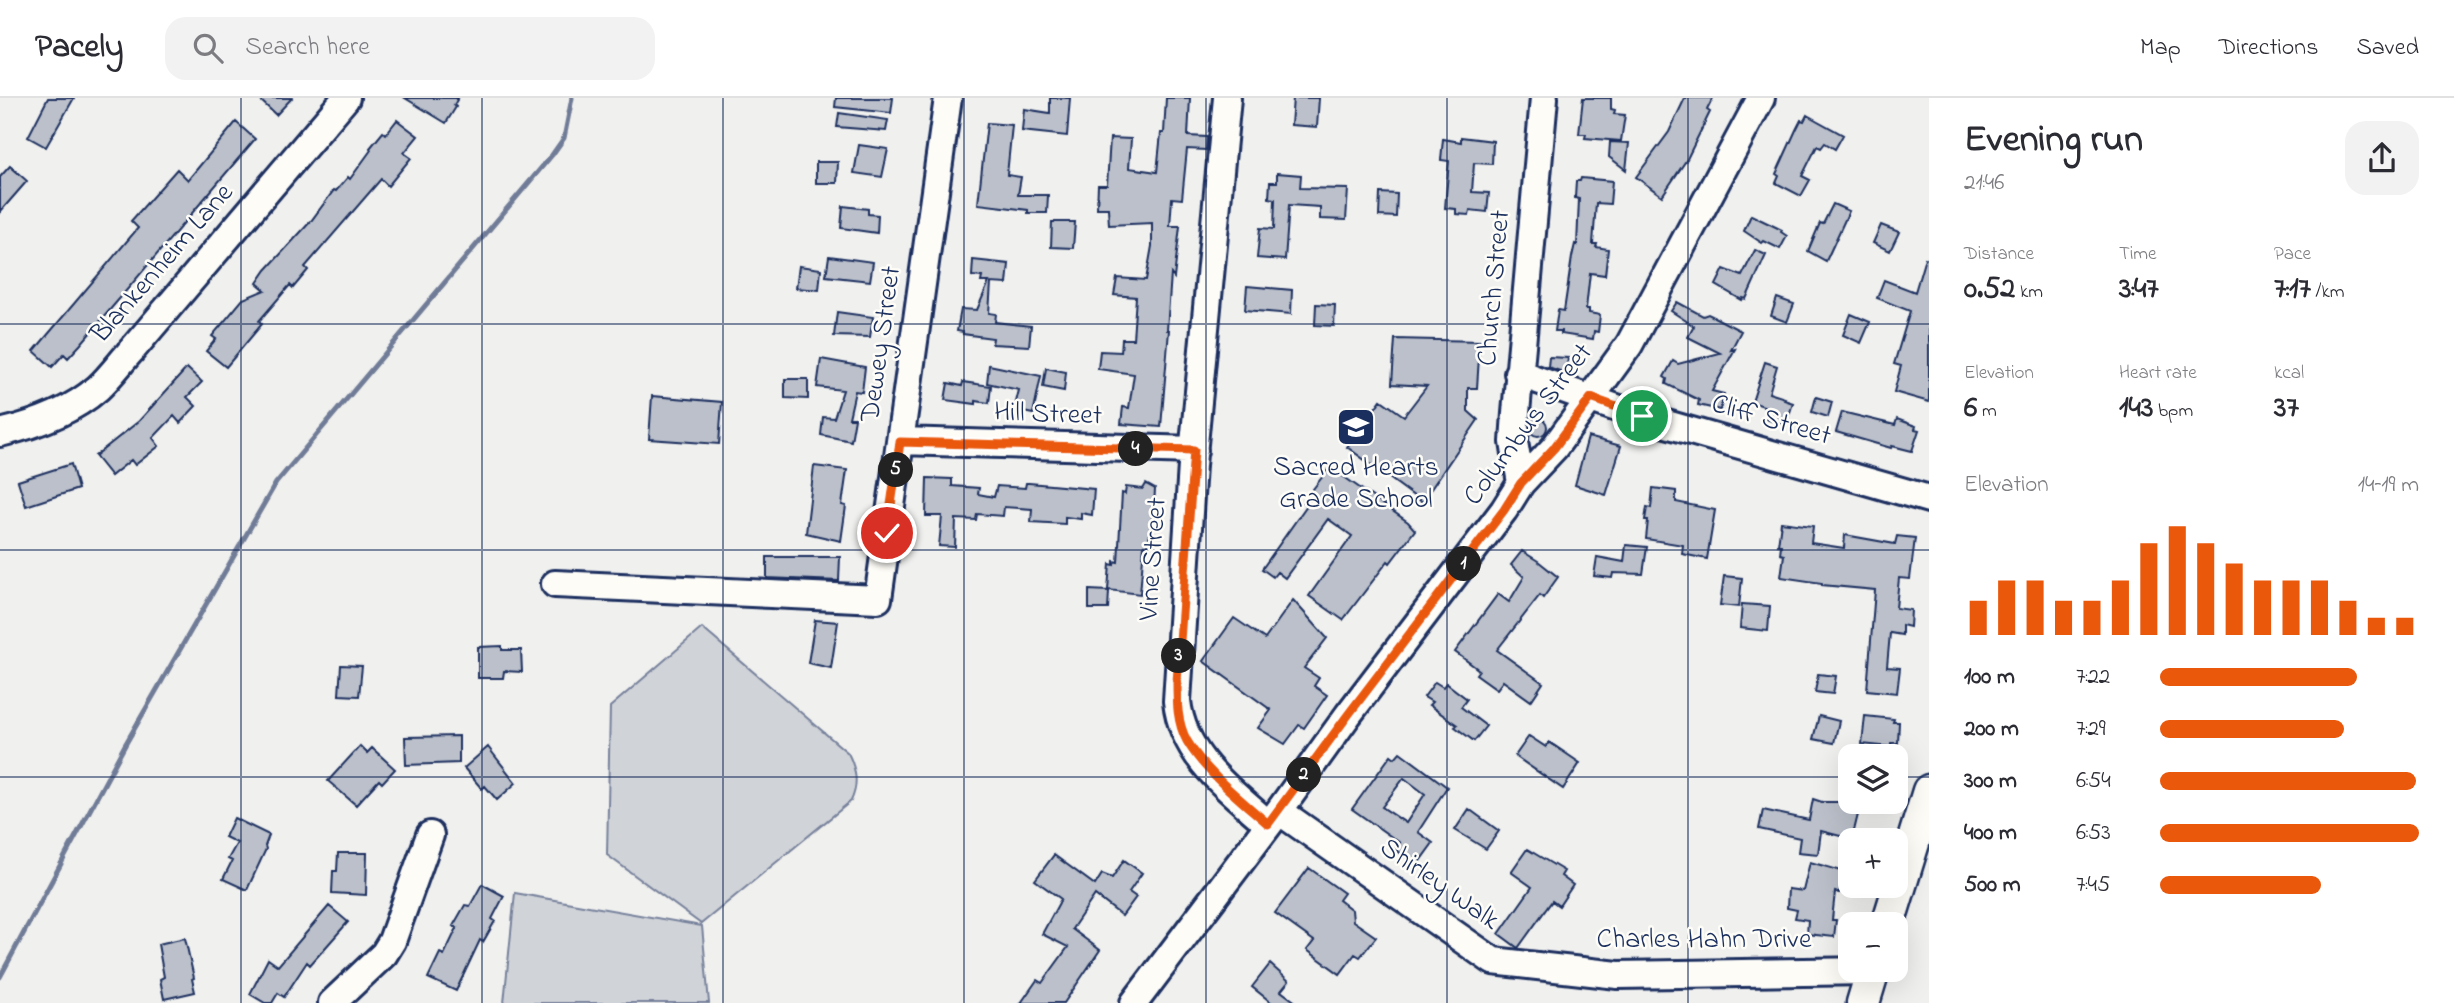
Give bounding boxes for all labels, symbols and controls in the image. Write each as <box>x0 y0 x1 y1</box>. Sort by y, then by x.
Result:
search box <box>165 17 655 80</box>
text: Pacely <box>35 24 123 72</box>
icon: search <box>189 29 227 67</box>
text: Search here <box>245 29 370 67</box>
text: Map <box>2140 31 2181 66</box>
text: Directions <box>2219 31 2318 66</box>
text: Saved <box>2356 31 2419 66</box>
text: Evening run <box>1964 113 2143 169</box>
button: share <box>2345 121 2419 195</box>
text: 21:46 <box>1964 167 2004 200</box>
street label: Blankenheim Lane <box>81 174 245 354</box>
street label: Church Street <box>1468 208 1522 368</box>
text: Distance <box>1964 241 2034 268</box>
text: Time <box>2119 241 2157 268</box>
text: Pace <box>2274 241 2311 268</box>
street label: Dewey Street <box>851 263 913 426</box>
text: 0.52 <box>1964 268 2015 312</box>
text: 3:47 <box>2119 268 2159 312</box>
text: 7:17 <box>2274 268 2311 312</box>
text: km <box>2015 279 2043 306</box>
text: /km <box>2311 279 2345 306</box>
street label: Columbus Street <box>1454 335 1604 515</box>
text: Elevation <box>1964 360 2034 387</box>
text: Heart rate <box>2119 360 2197 387</box>
text: kcal <box>2274 360 2304 387</box>
street label: Cliff Street <box>1706 384 1836 458</box>
pin <box>1612 386 1672 446</box>
text: 6 <box>1964 387 1977 431</box>
text: 143 <box>2119 387 2153 431</box>
text: 37 <box>2274 387 2299 431</box>
street label: Hill Street <box>993 393 1103 437</box>
icon: arrive <box>1623 397 1661 435</box>
text: m <box>1977 398 1997 425</box>
text: bpm <box>2153 398 2193 425</box>
school or university icon: Sacred Hearts Grade School <box>1335 406 1377 448</box>
pin: 4 <box>1118 432 1154 466</box>
text: 4 <box>1132 435 1139 462</box>
place label: Sacred Hearts Grade School <box>1273 448 1439 521</box>
pin: 5 <box>878 452 914 488</box>
text: 5 <box>890 456 901 483</box>
text: Elevation <box>1964 469 2049 502</box>
text: 14–19 m <box>2358 469 2419 502</box>
street label: Vine Street <box>1129 496 1179 623</box>
pin <box>857 503 917 563</box>
icon: check <box>868 514 906 552</box>
pin: 1 <box>1446 546 1482 582</box>
text: 1 <box>1460 550 1467 577</box>
pin: 3 <box>1162 638 1196 674</box>
text: 3 <box>1175 642 1182 669</box>
text: 100 m <box>1964 661 2015 694</box>
text: 7:22 <box>2076 661 2110 694</box>
text: 200 m <box>1964 713 2019 746</box>
text: 7:29 <box>2076 713 2106 746</box>
map controls <box>1838 744 1908 982</box>
button: layers <box>1838 744 1908 814</box>
pin: 2 <box>1286 758 1322 792</box>
text: 2 <box>1299 761 1308 788</box>
text: 300 m <box>1964 765 2017 798</box>
text: 6:54 <box>2076 765 2111 798</box>
text: 400 m <box>1964 817 2017 850</box>
text: 6:53 <box>2076 817 2111 850</box>
street label: Shirley Walk <box>1370 828 1508 942</box>
button: + <box>1838 828 1908 898</box>
text: 500 m <box>1964 869 2021 902</box>
text: 7:45 <box>2076 869 2110 902</box>
button: − <box>1838 912 1908 982</box>
street label: Charles Hahn Drive <box>1597 920 1812 961</box>

